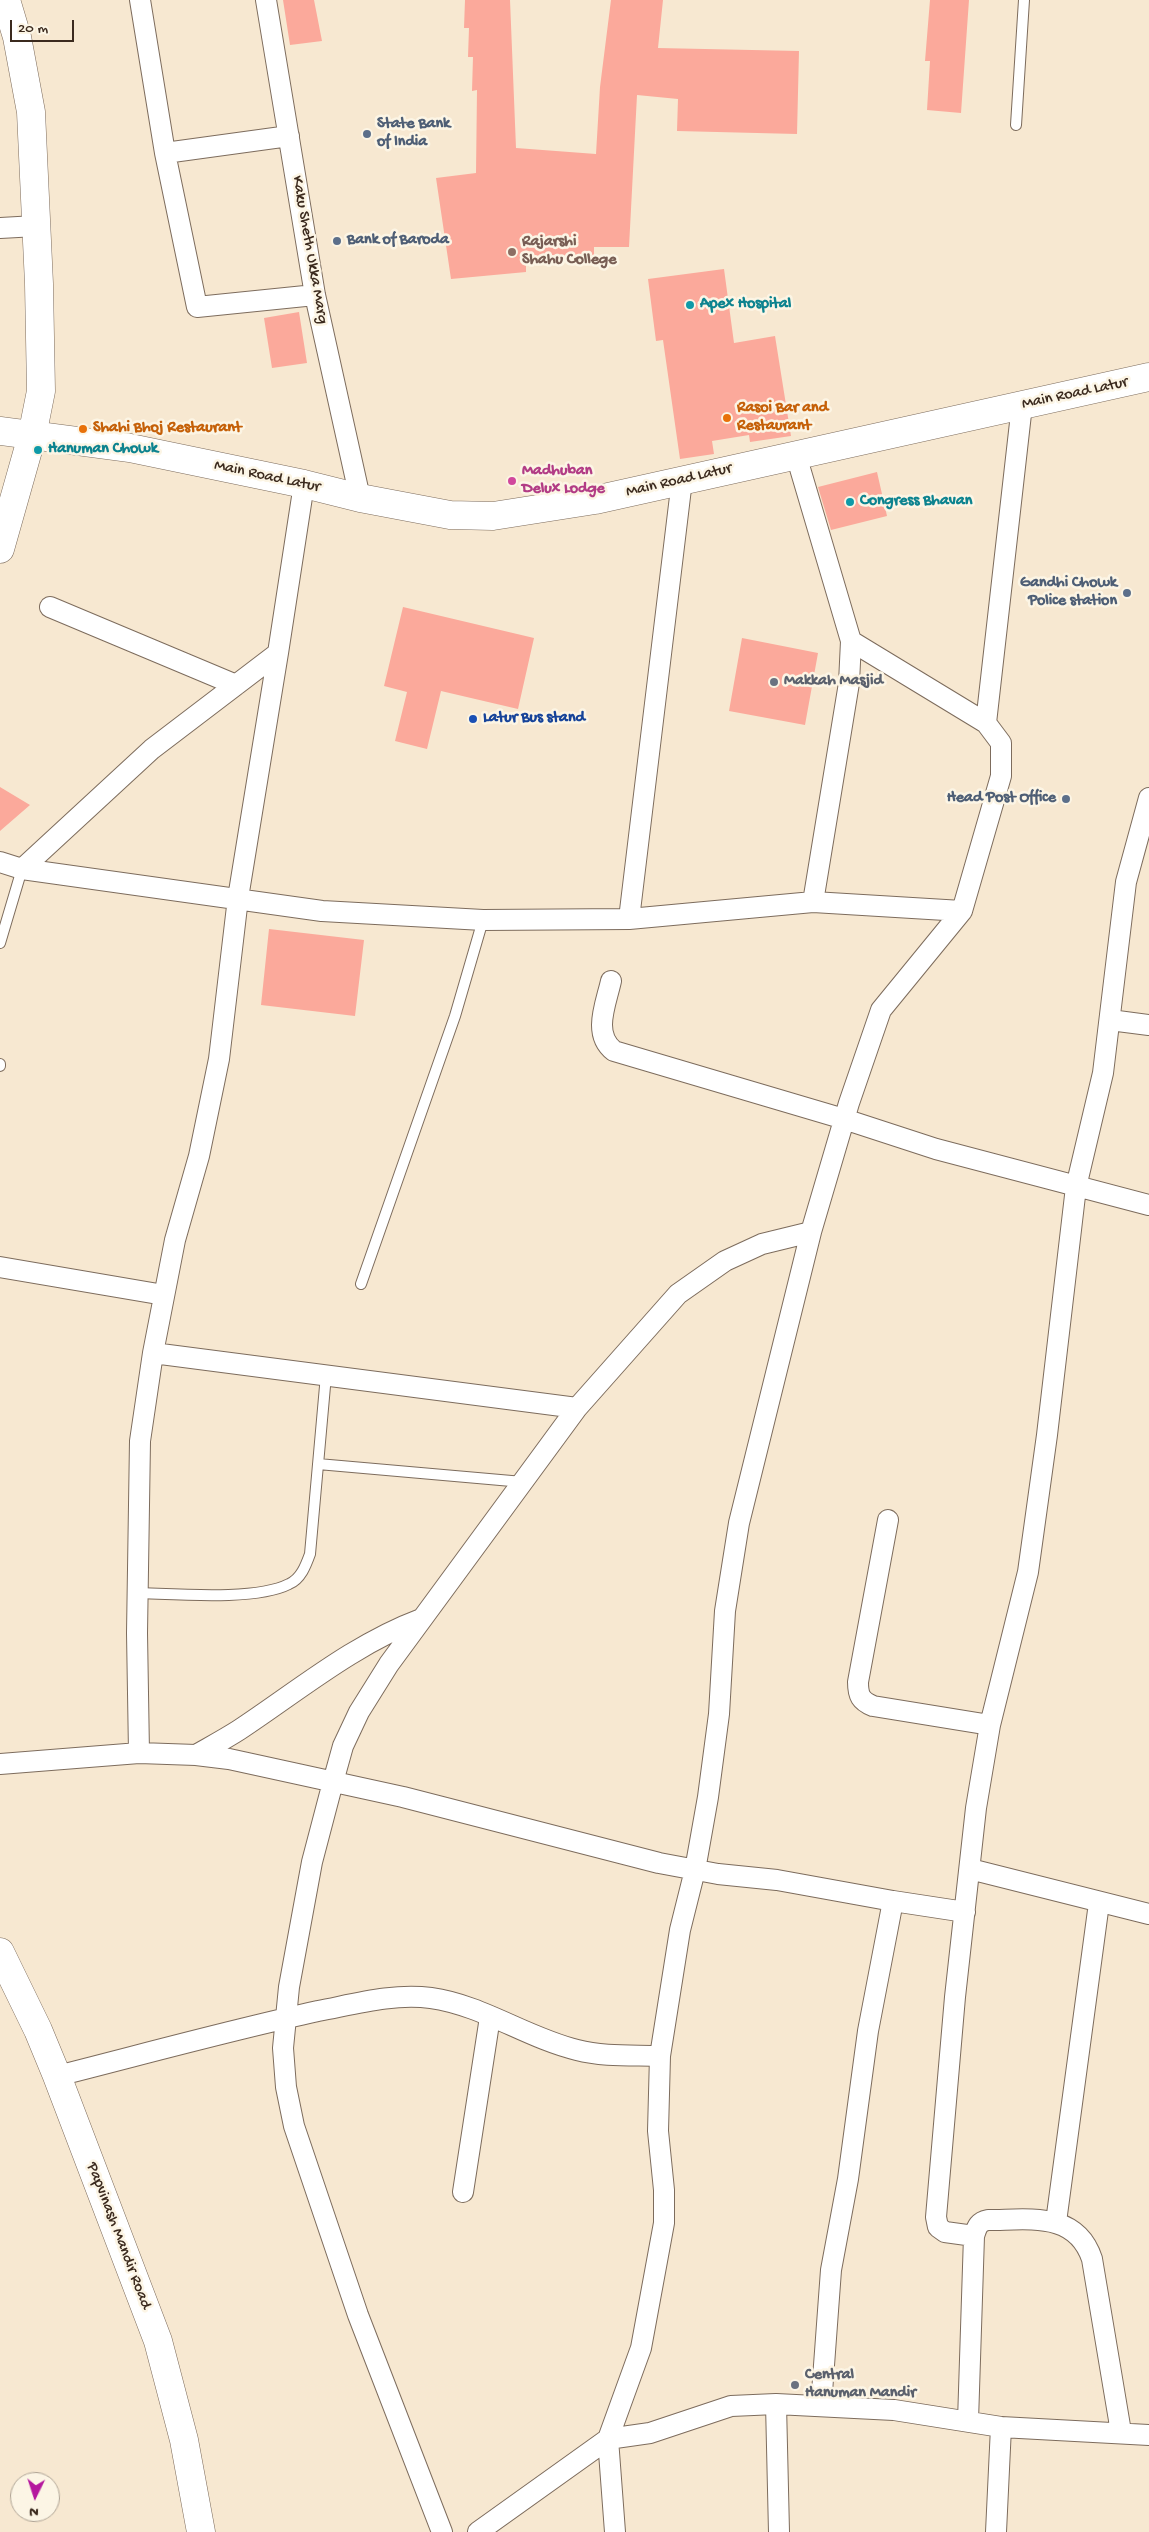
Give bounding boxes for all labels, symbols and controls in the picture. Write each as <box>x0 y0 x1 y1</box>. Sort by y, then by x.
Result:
scale bar <box>12 10 76 42</box>
text: 20 m <box>18 20 48 38</box>
place label: State Bank of India <box>377 115 450 153</box>
marker: State Bank of India <box>361 128 373 140</box>
street label: Kaku Sheth Ukka Marg <box>287 174 331 326</box>
place label: Bank of Baroda <box>347 231 449 251</box>
place label: Rajarshi Shahu College <box>522 233 616 271</box>
marker: Bank of Baroda <box>331 235 343 247</box>
marker: Rajarshi Shahu College <box>506 246 518 258</box>
place label: Apex Hospital <box>700 295 791 315</box>
marker: Apex Hospital <box>684 299 696 311</box>
street label: Main Road Latur <box>1020 373 1130 415</box>
place label: Rasoi Bar and Restaurant <box>737 399 828 437</box>
marker: Rasoi Bar and Restaurant <box>721 412 733 424</box>
place label: Shahi Bhoj Restaurant <box>93 419 241 439</box>
marker: Shahi Bhoj Restaurant <box>77 423 89 435</box>
place label: Hanuman Chowk <box>48 440 158 460</box>
marker: Hanuman Chowk <box>32 444 44 456</box>
street label: Main Road Latur <box>212 456 322 498</box>
street label: Main Road Latur <box>624 459 734 503</box>
place label: Madhuban Delux Lodge <box>522 462 605 500</box>
marker: Madhuban Delux Lodge <box>506 475 518 487</box>
place label: Congress Bhavan <box>860 492 972 512</box>
marker: Congress Bhavan <box>844 496 856 508</box>
place label: Gandhi Chowk Police station <box>1020 574 1117 612</box>
marker: Gandhi Chowk Police station <box>1121 587 1133 599</box>
place label: Makkah Masjid <box>784 672 883 692</box>
marker: Makkah Masjid <box>768 676 780 688</box>
place label: Latur Bus stand <box>483 709 585 729</box>
marker: Latur Bus stand <box>467 713 479 725</box>
place label: Head Post Office <box>947 789 1056 809</box>
marker: Head Post Office <box>1060 793 1072 805</box>
street label: Papvinash Mandir Road <box>81 2160 155 2312</box>
place label: Central Hanuman Mandir <box>805 2366 916 2404</box>
marker: Central Hanuman Mandir <box>789 2379 801 2391</box>
north arrow <box>10 2472 60 2522</box>
text: N <box>29 2503 39 2520</box>

